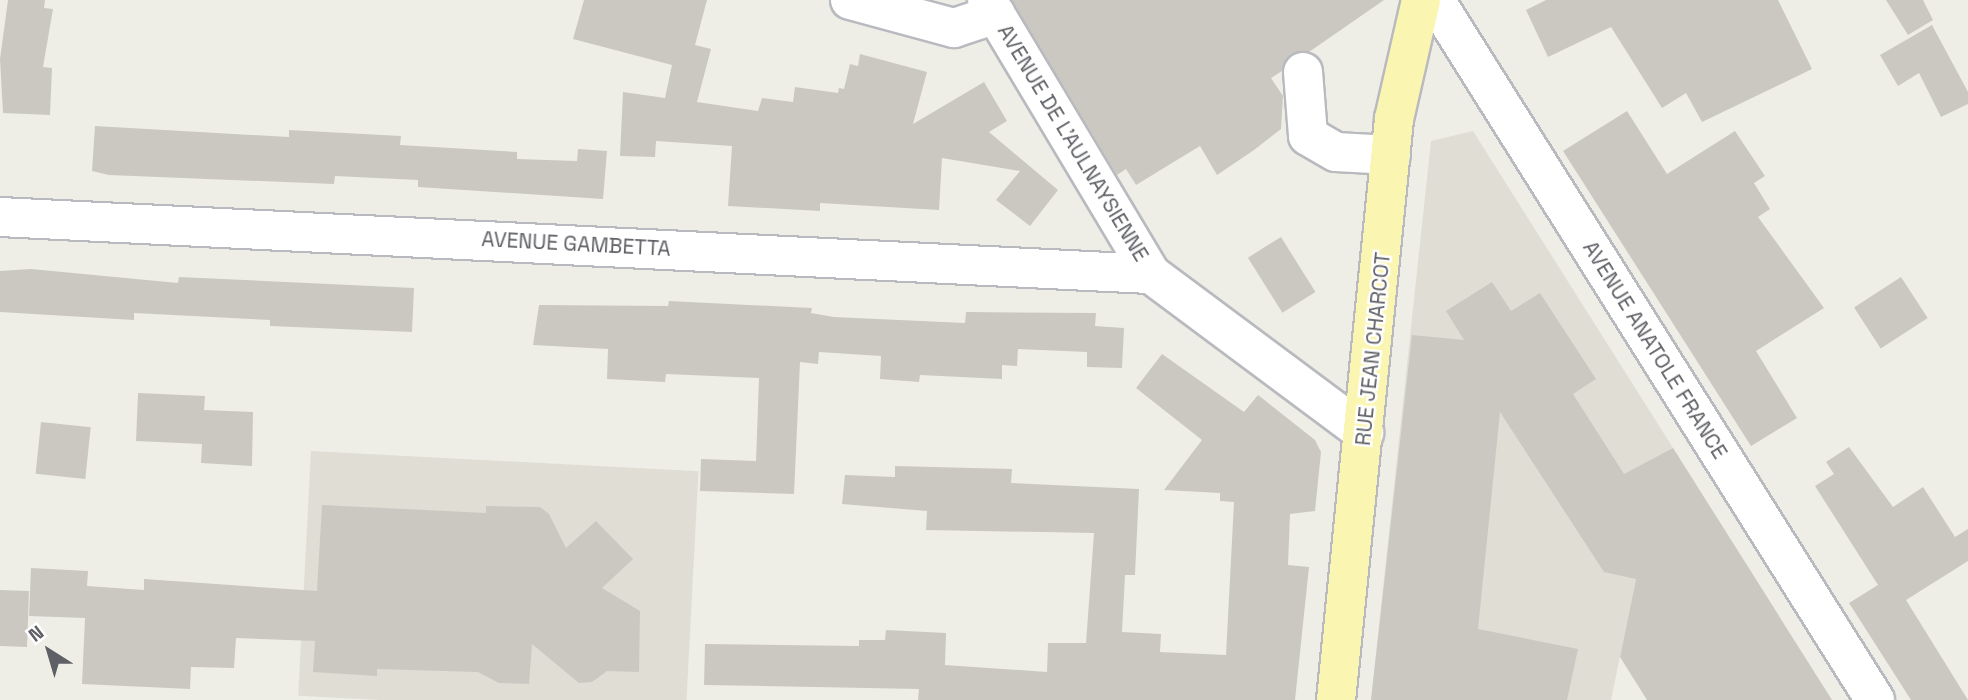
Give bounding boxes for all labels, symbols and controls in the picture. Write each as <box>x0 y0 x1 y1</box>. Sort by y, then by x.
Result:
street label: AVENUE DE L'AULNAYSIENNE <box>992 20 1154 266</box>
street label: AVENUE GAMBETTA <box>481 226 671 262</box>
street label: AVENUE ANATOLE FRANCE <box>1577 236 1733 464</box>
street label: RUE JEAN CHARCOT <box>1350 251 1396 447</box>
north arrow <box>14 616 84 686</box>
text: N <box>23 620 49 648</box>

